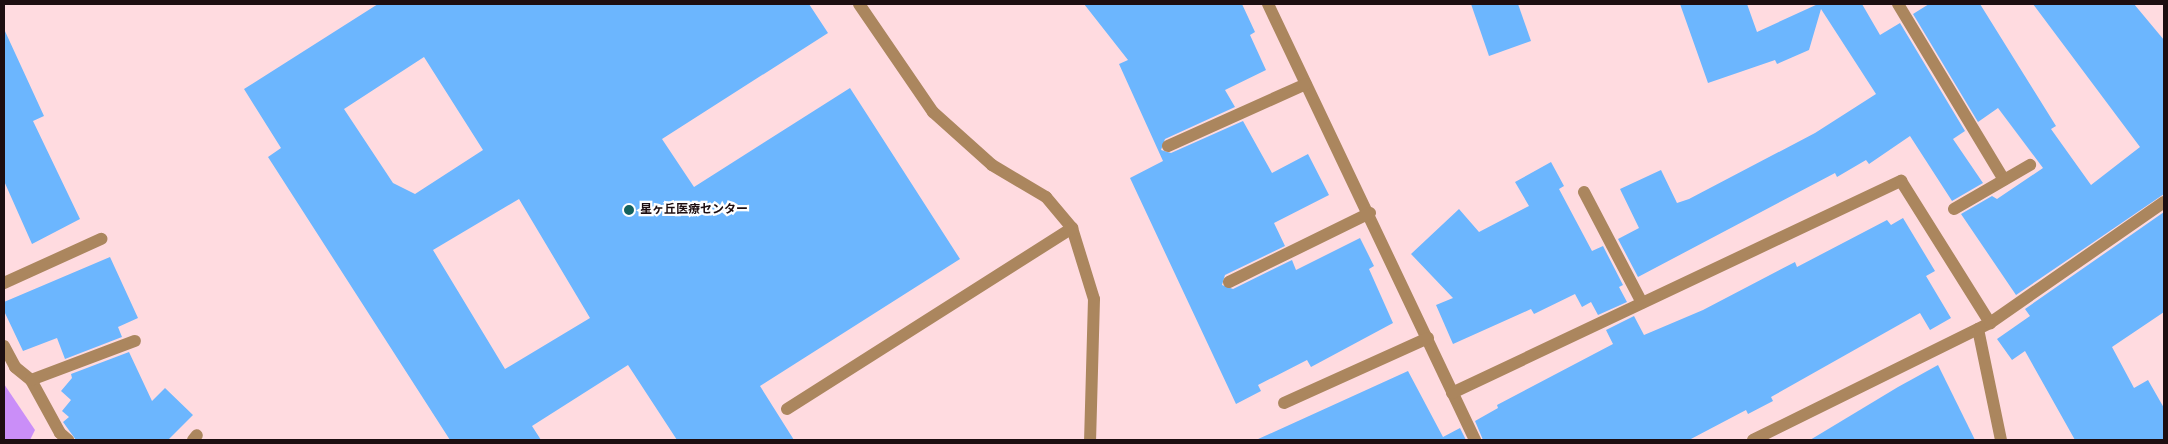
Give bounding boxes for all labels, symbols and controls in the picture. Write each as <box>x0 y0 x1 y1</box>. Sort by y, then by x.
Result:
marker: 星ヶ丘医療センター <box>622 203 636 217</box>
place label: 星ヶ丘医療センター <box>640 203 748 217</box>

